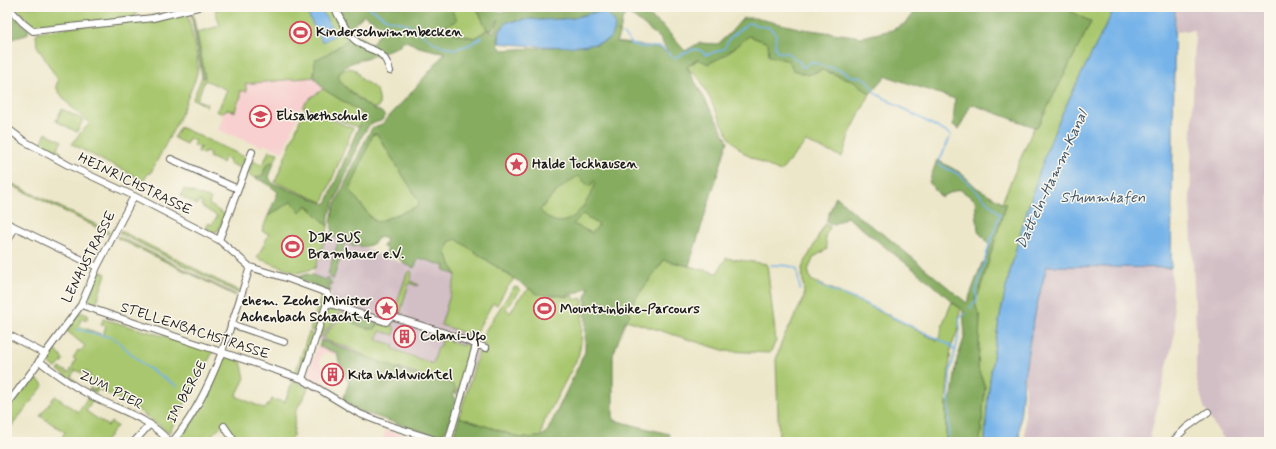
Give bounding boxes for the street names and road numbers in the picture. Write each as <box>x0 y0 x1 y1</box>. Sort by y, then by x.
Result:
street label: HEINRICHSTRASSE <box>75 149 195 219</box>
street label: LENAUSTRASSE <box>58 208 120 306</box>
street label: STELLENBACHSTRASSE <box>118 298 272 364</box>
street label: IM BERGE <box>163 357 211 427</box>
street label: ZUM PIER <box>76 366 146 414</box>

